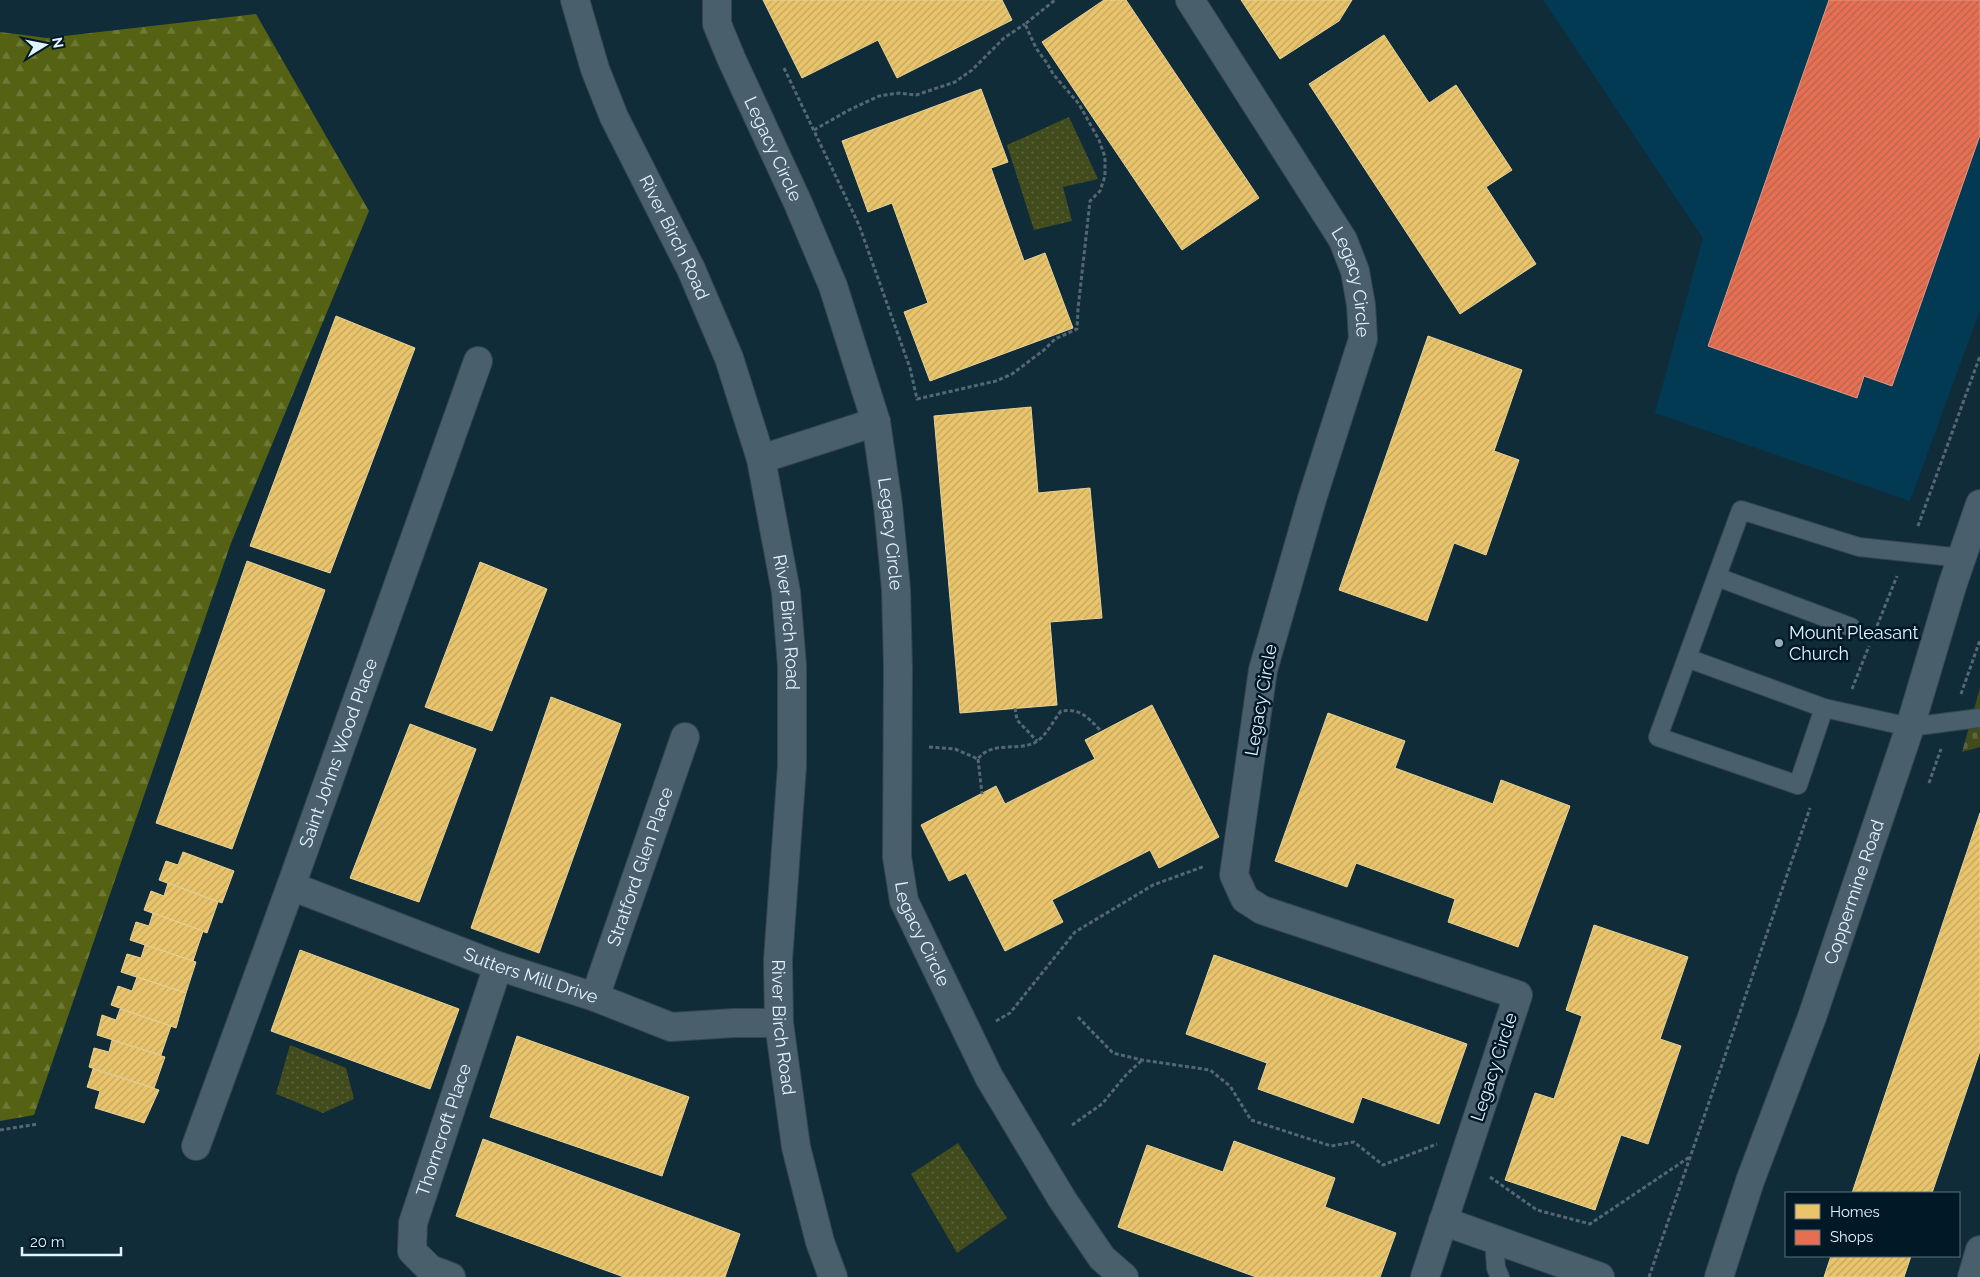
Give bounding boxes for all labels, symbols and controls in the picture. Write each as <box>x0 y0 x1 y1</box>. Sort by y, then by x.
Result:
north arrow <box>20 20 70 70</box>
text: N <box>49 36 67 49</box>
street label: Legacy Circle <box>740 93 807 205</box>
street label: River Birch Road <box>635 171 714 303</box>
street label: Legacy Circle <box>1327 223 1374 338</box>
street label: Legacy Circle <box>874 476 907 591</box>
street label: River Birch Road <box>769 553 803 690</box>
place label: Mount Pleasant Church <box>1789 622 1918 664</box>
marker: Mount Pleasant Church <box>1773 637 1785 649</box>
street label: Legacy Circle <box>1240 642 1281 757</box>
street label: Saint Johns Wood Place <box>295 655 381 850</box>
street label: Stratford Glen Place <box>602 784 677 949</box>
street label: Coppermine Road <box>1820 817 1888 967</box>
street label: Legacy Circle <box>891 880 955 990</box>
street label: Sutters Mill Drive <box>461 943 601 1007</box>
street label: River Birch Road <box>768 959 800 1096</box>
street label: Legacy Circle <box>1466 1009 1521 1124</box>
street label: Thorncroft Place <box>412 1060 475 1199</box>
legend <box>1785 1192 1960 1257</box>
text: Homes <box>1830 1203 1880 1221</box>
scale bar <box>22 1224 121 1256</box>
text: Shops <box>1830 1228 1873 1246</box>
text: 20 m <box>30 1233 65 1251</box>

